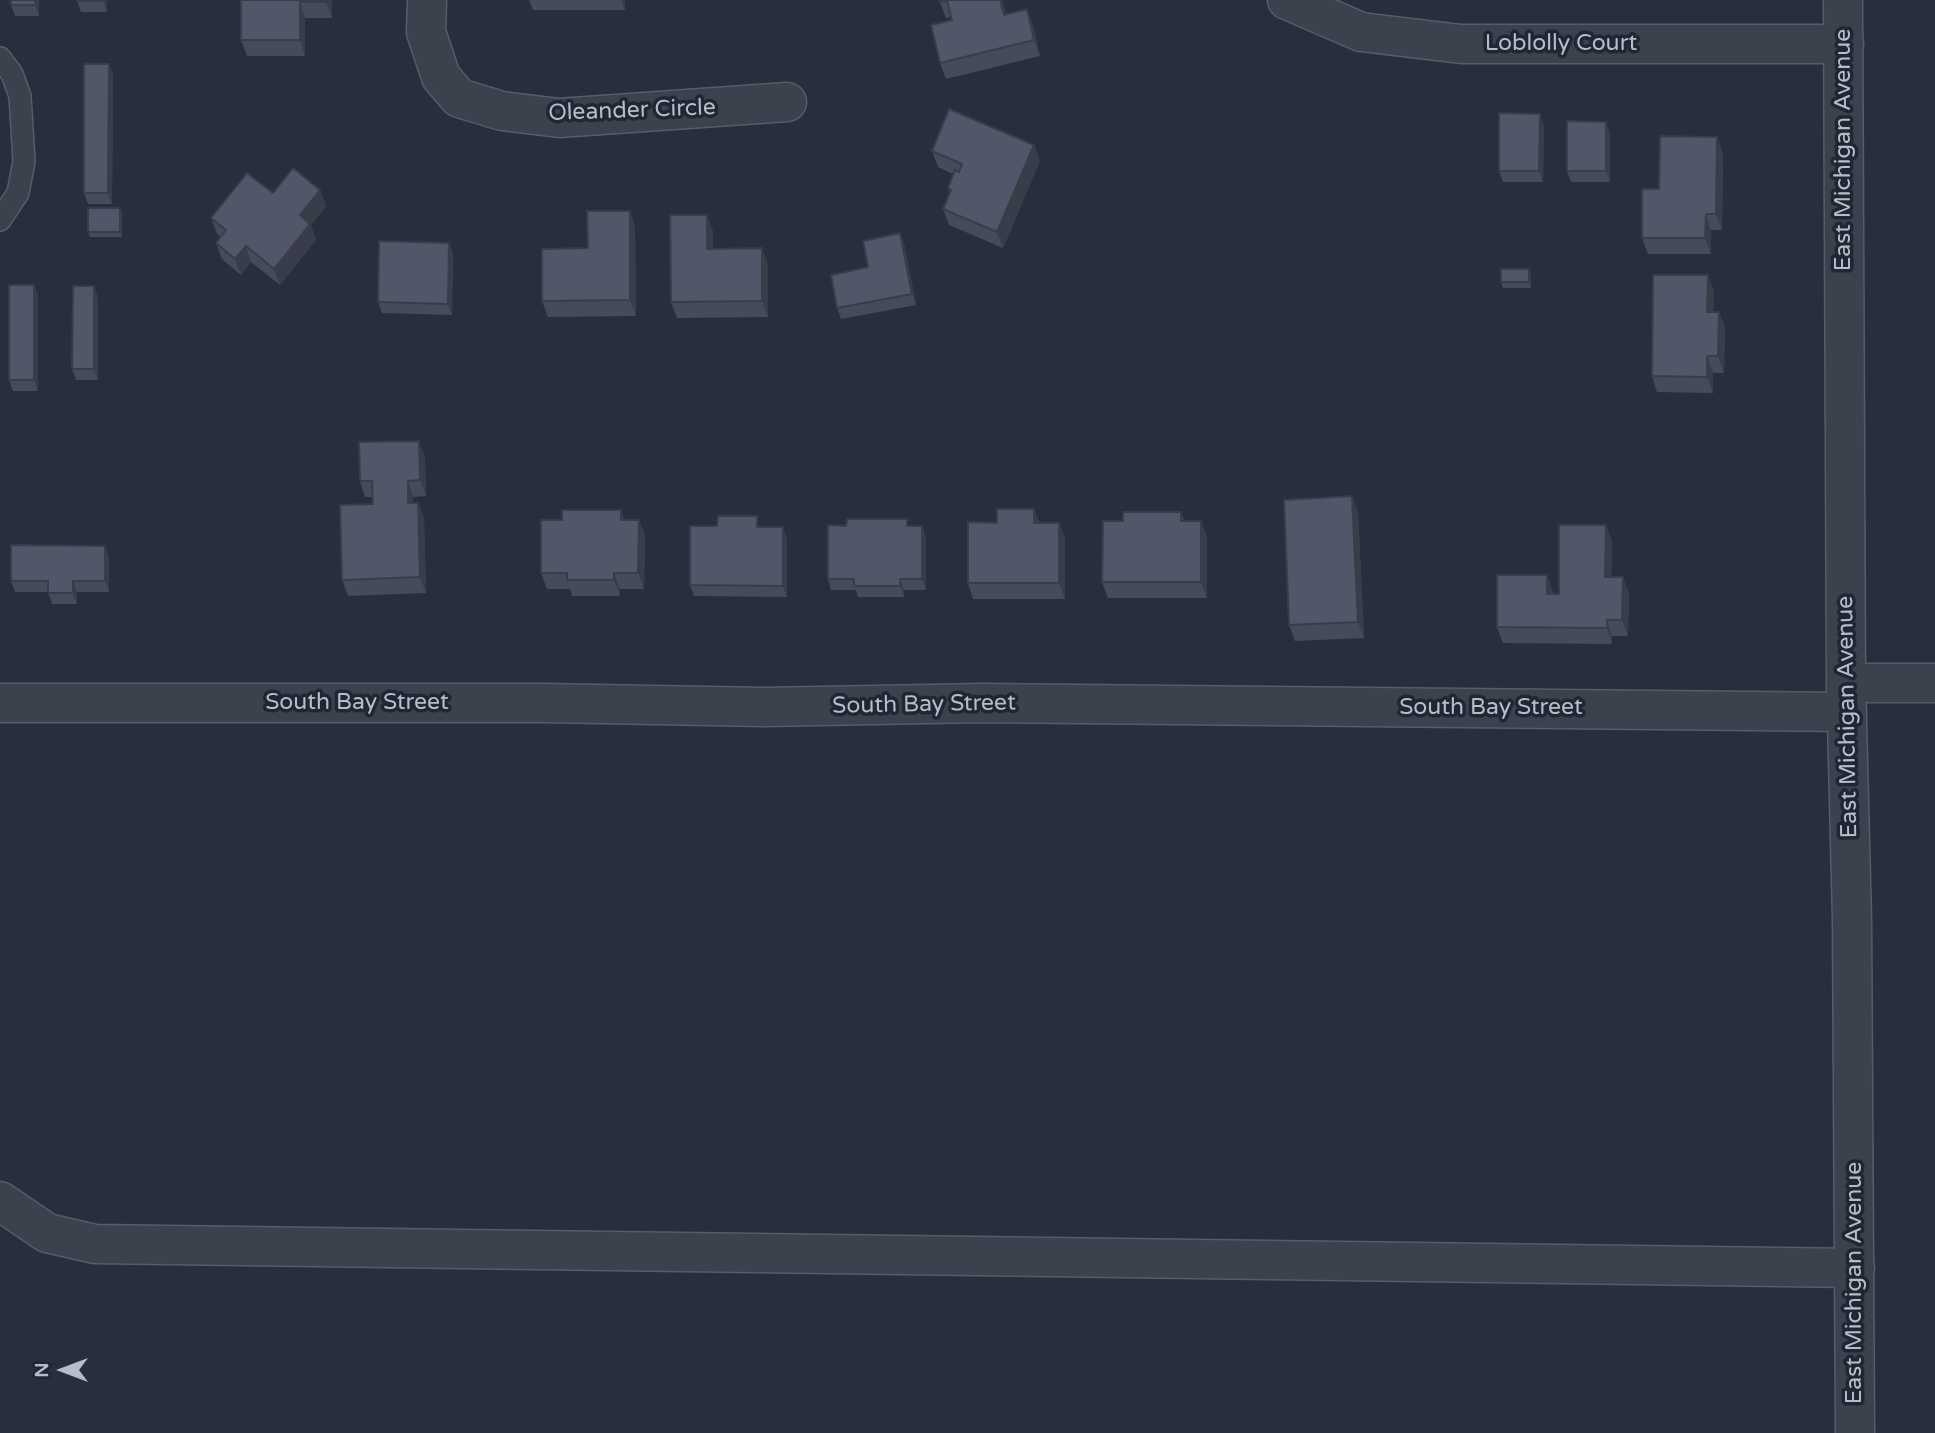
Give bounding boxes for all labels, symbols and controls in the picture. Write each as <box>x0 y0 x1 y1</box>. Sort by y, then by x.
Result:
street label: East Michigan Avenue <box>1830 29 1858 271</box>
street label: Loblolly Court <box>1485 30 1637 58</box>
street label: Oleander Circle <box>548 94 716 128</box>
street label: East Michigan Avenue <box>1832 595 1864 839</box>
street label: South Bay Street <box>265 689 449 717</box>
street label: South Bay Street <box>832 690 1016 720</box>
street label: South Bay Street <box>1399 694 1583 722</box>
street label: East Michigan Avenue <box>1841 1162 1869 1404</box>
north arrow <box>28 1335 98 1405</box>
text: N <box>31 1362 53 1378</box>

